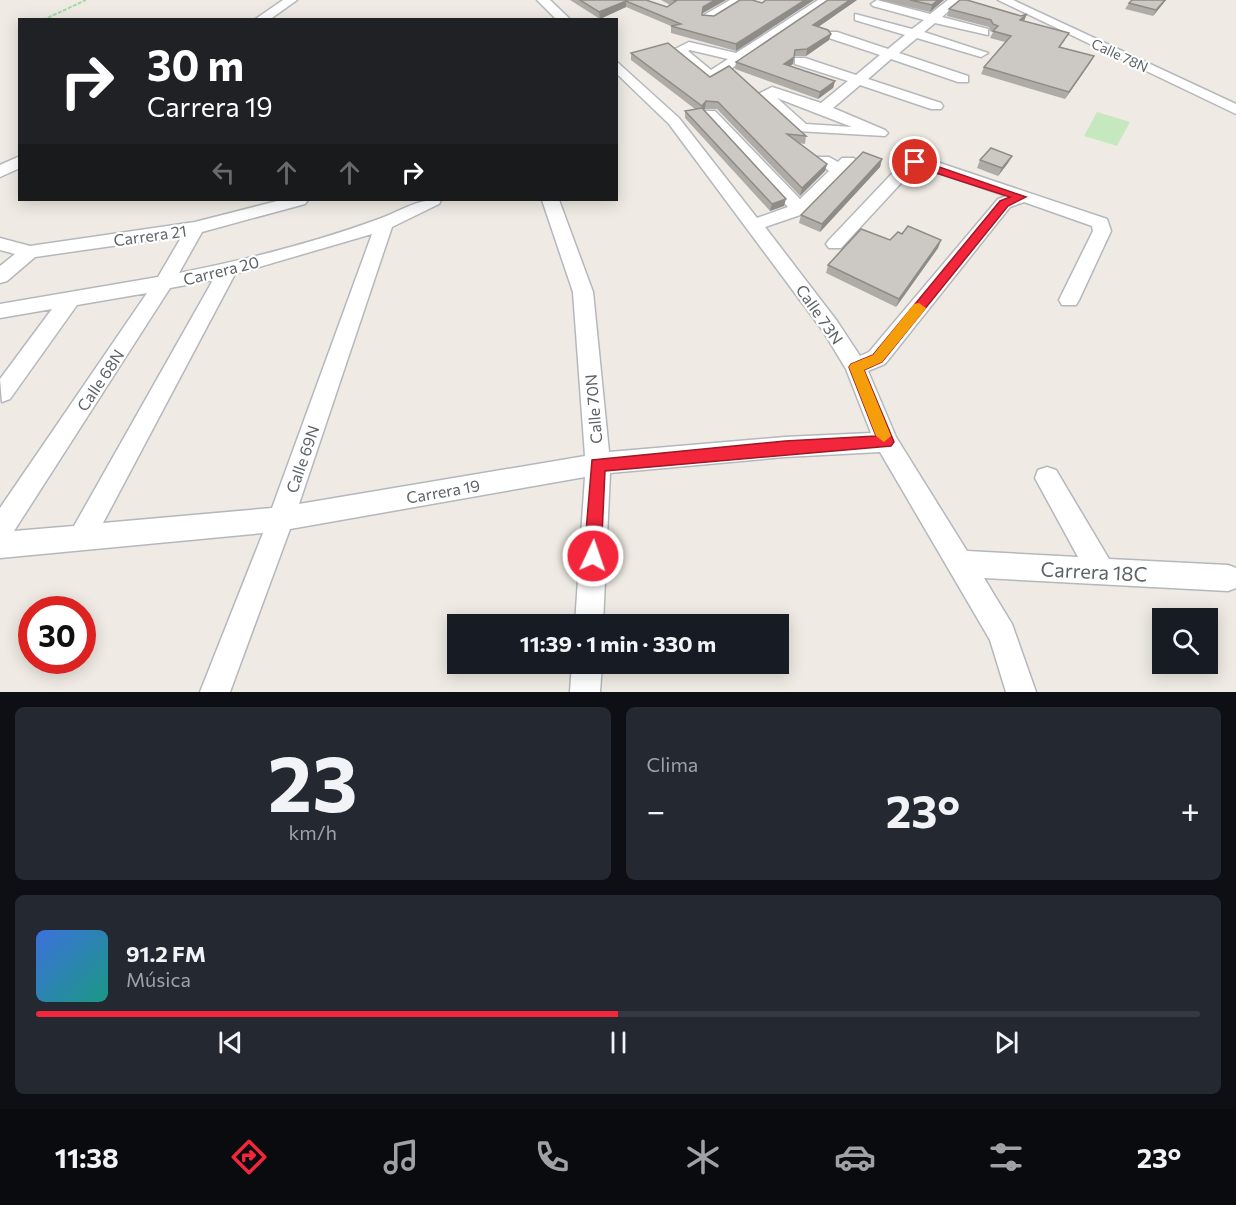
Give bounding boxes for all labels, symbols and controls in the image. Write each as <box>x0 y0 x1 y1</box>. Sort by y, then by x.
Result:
street label: Calle 78N <box>1089 35 1151 75</box>
text: 30 m <box>147 38 244 90</box>
icon: right <box>48 42 126 120</box>
text: Carrera 19 <box>147 90 273 123</box>
pin <box>889 136 940 187</box>
icon: arrive <box>898 145 931 178</box>
icon: left <box>207 156 240 189</box>
icon: ahead <box>270 156 303 189</box>
icon: ahead <box>333 156 366 189</box>
icon: right <box>396 156 429 189</box>
street label: Carrera 21 <box>112 220 188 250</box>
street label: Carrera 20 <box>181 251 261 289</box>
street label: Calle 73N <box>793 280 847 348</box>
street label: Calle 68N <box>72 345 128 415</box>
street label: Calle 70N <box>580 373 606 445</box>
street label: Calle 69N <box>282 423 322 495</box>
street label: Carrera 19 <box>405 475 481 507</box>
position arrow <box>561 524 625 588</box>
street label: Carrera 18C <box>1040 556 1148 586</box>
speed limit sign: 30 <box>18 596 96 674</box>
map controls <box>1152 608 1218 674</box>
button: search <box>1152 608 1218 674</box>
text: 11:39 · 1 min · 330 m <box>520 630 716 657</box>
text: 23 <box>268 733 358 828</box>
text: Clima <box>647 752 698 776</box>
text: 23° <box>886 782 960 837</box>
text: − <box>647 789 665 830</box>
text: + <box>1181 789 1200 830</box>
text: km/h <box>288 820 337 844</box>
text: 91.2 FM <box>126 940 206 967</box>
text: Música <box>126 967 191 991</box>
icon: previous <box>214 1026 247 1059</box>
icon: pause <box>602 1026 635 1059</box>
icon: next <box>990 1026 1023 1059</box>
icon: directions <box>228 1136 270 1178</box>
icon: music <box>380 1136 422 1178</box>
icon: phone <box>531 1136 573 1178</box>
icon: climate <box>682 1136 724 1178</box>
icon: car <box>834 1136 876 1178</box>
icon: filters <box>985 1136 1027 1178</box>
text: 11:38 <box>55 1141 119 1174</box>
text: 23° <box>1137 1141 1181 1174</box>

